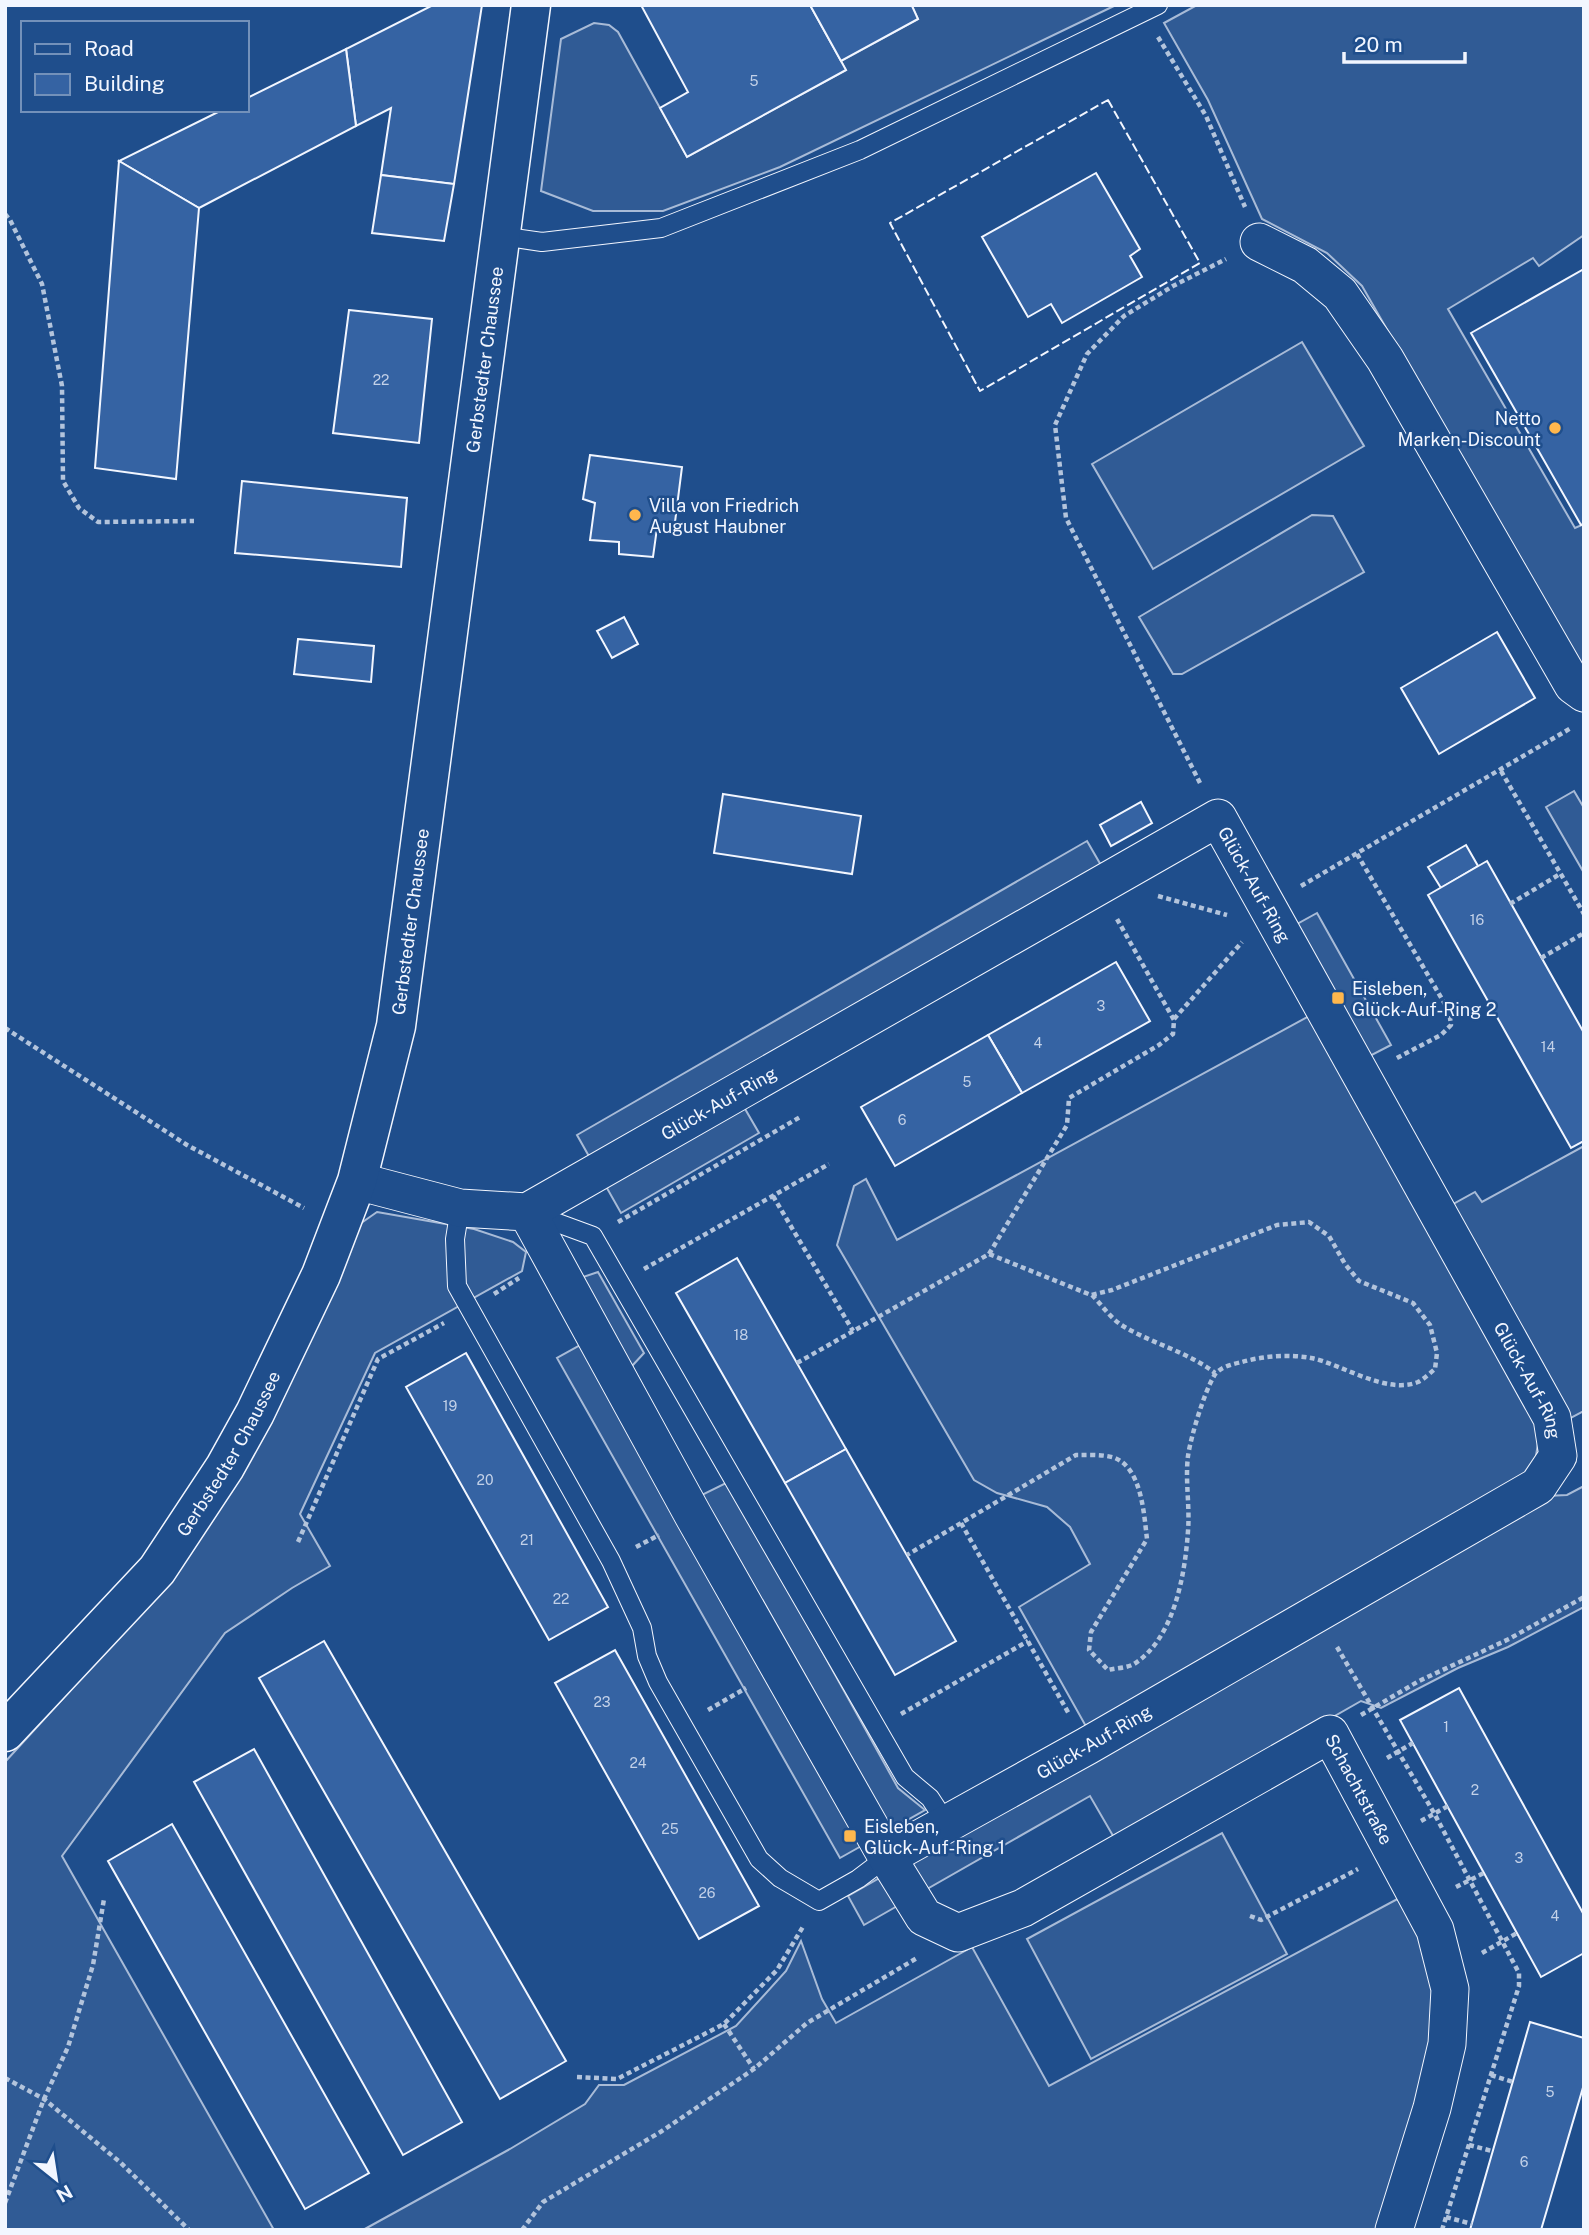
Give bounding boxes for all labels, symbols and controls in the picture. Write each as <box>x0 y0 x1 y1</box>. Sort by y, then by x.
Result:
legend <box>21 21 248 112</box>
scale bar <box>1344 21 1465 65</box>
text: 20 m <box>1354 32 1403 57</box>
text: Road <box>84 36 134 61</box>
text: Building <box>84 71 165 96</box>
house number: 5 <box>750 73 759 89</box>
street label: Gerbstedter Chaussee <box>461 265 507 454</box>
house number: 22 <box>373 372 389 388</box>
place label: Netto Marken-Discount <box>1398 408 1541 450</box>
marker: Netto Marken-Discount <box>1547 420 1563 436</box>
place label: Villa von Friedrich August Haubner <box>649 495 799 537</box>
marker: Villa von Friedrich August Haubner <box>627 507 643 523</box>
street label: Glück-Auf-Ring <box>1214 823 1296 946</box>
street label: Gerbstedter Chaussee <box>387 827 433 1016</box>
house number: 16 <box>1470 912 1484 928</box>
place label: Eisleben, Glück-Auf-Ring 2 <box>1352 978 1497 1020</box>
marker: Eisleben, Glück-Auf-Ring 2 <box>1330 990 1346 1006</box>
house number: 3 <box>1097 998 1106 1014</box>
house number: 4 <box>1034 1035 1043 1051</box>
house number: 14 <box>1541 1039 1555 1055</box>
street label: Glück-Auf-Ring <box>657 1062 780 1144</box>
house number: 5 <box>963 1074 972 1090</box>
house number: 6 <box>898 1112 907 1128</box>
street label: Glück-Auf-Ring <box>1490 1318 1566 1440</box>
house number: 18 <box>734 1327 748 1343</box>
street label: Gerbstedter Chaussee <box>172 1367 284 1540</box>
house number: 19 <box>443 1398 457 1414</box>
house number: 20 <box>477 1472 493 1488</box>
house number: 21 <box>520 1532 534 1548</box>
house number: 22 <box>553 1591 569 1607</box>
house number: 23 <box>593 1694 611 1710</box>
street label: Glück-Auf-Ring <box>1033 1701 1155 1783</box>
house number: 1 <box>1443 1719 1449 1735</box>
street label: Schachtstraße <box>1321 1730 1398 1848</box>
house number: 24 <box>629 1755 647 1771</box>
house number: 2 <box>1471 1782 1479 1798</box>
place label: Eisleben, Glück-Auf-Ring 1 <box>864 1816 1005 1858</box>
house number: 25 <box>661 1821 679 1837</box>
marker: Eisleben, Glück-Auf-Ring 1 <box>842 1828 858 1844</box>
house number: 3 <box>1515 1850 1524 1866</box>
house number: 26 <box>698 1885 716 1901</box>
house number: 4 <box>1551 1908 1560 1924</box>
house number: 5 <box>1546 2084 1555 2100</box>
north arrow <box>21 2144 91 2214</box>
house number: 6 <box>1520 2154 1529 2170</box>
text: N <box>53 2180 76 2207</box>

